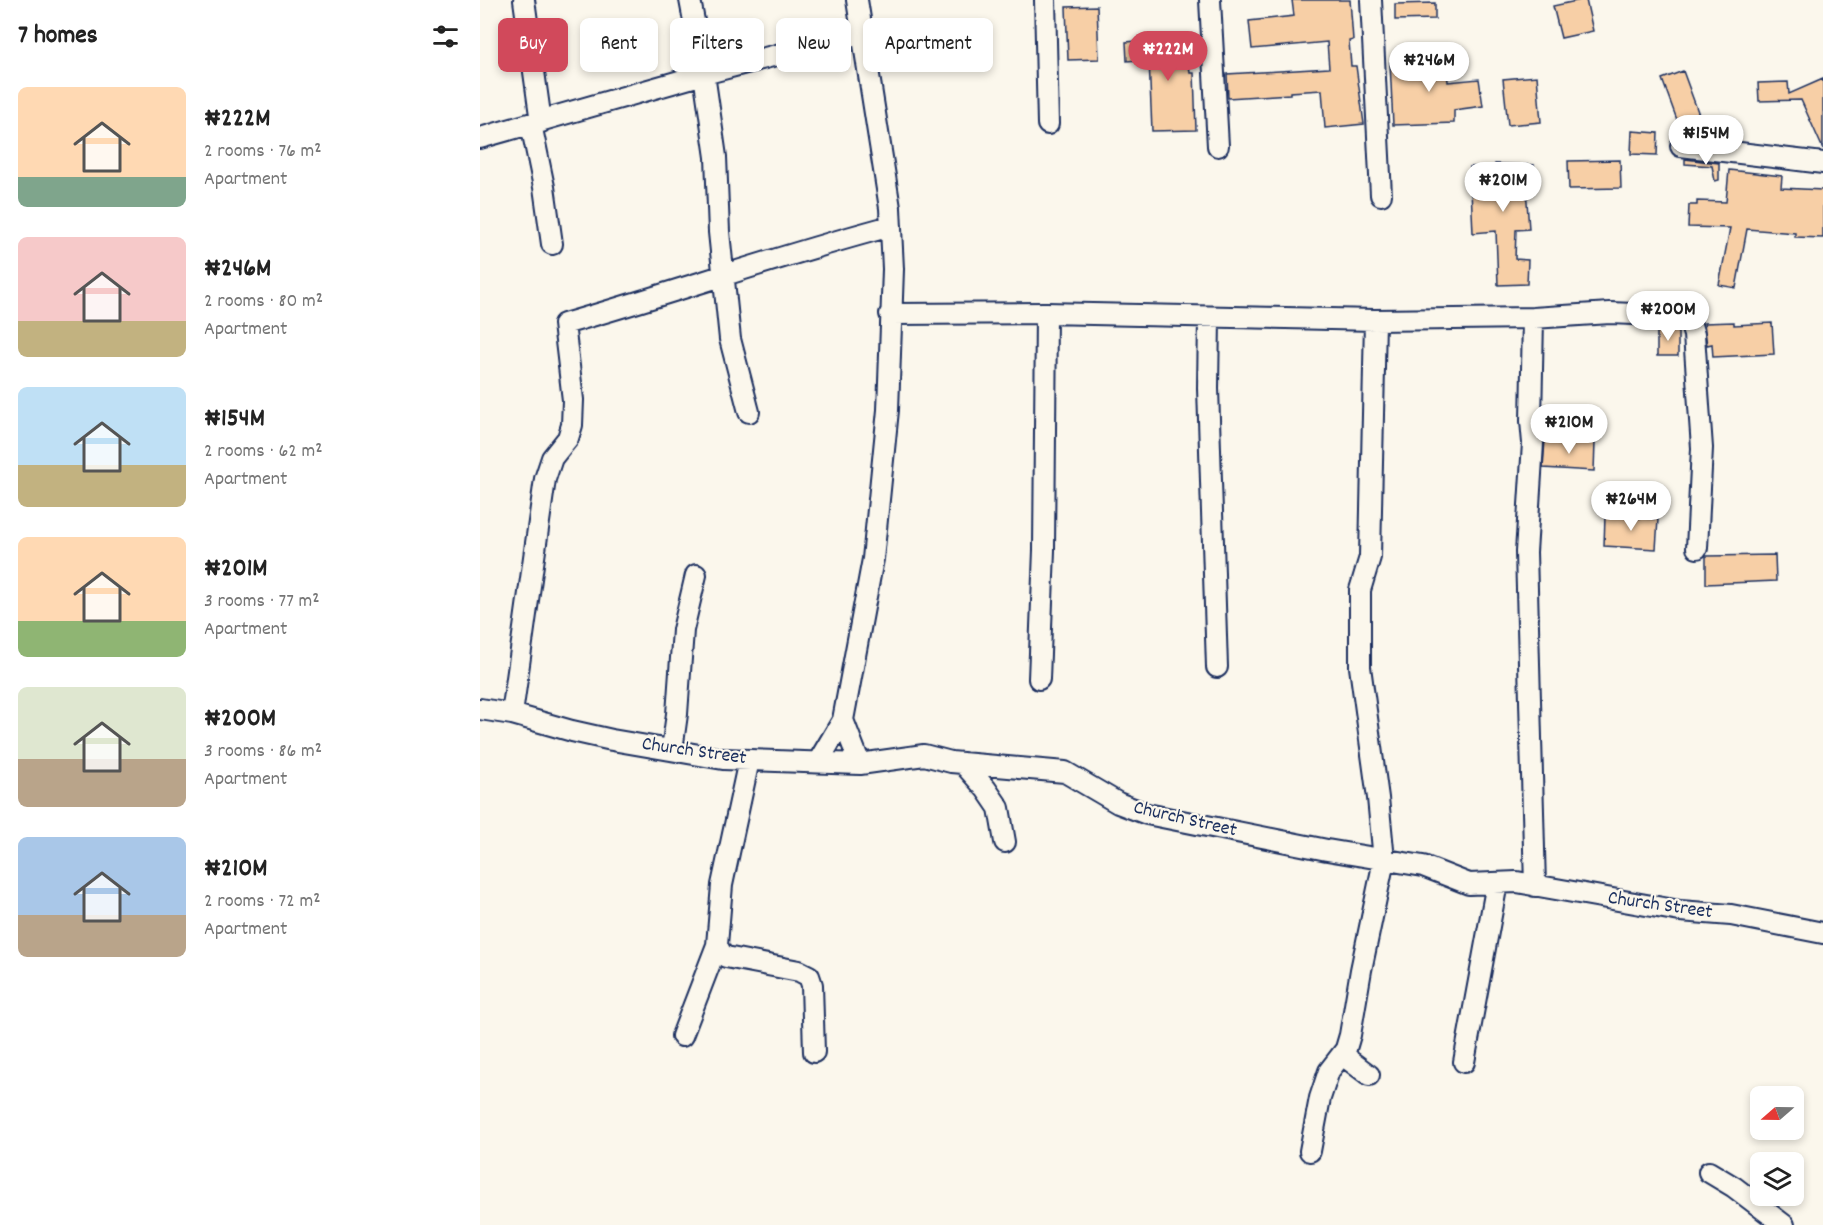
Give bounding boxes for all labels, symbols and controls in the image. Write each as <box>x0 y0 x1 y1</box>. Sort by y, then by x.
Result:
text: 7 homes <box>18 18 98 55</box>
chip: Buy <box>498 18 568 72</box>
chip: Rent <box>580 18 658 72</box>
chip: Filters <box>670 18 764 72</box>
chip: New <box>776 18 851 72</box>
chip: Apartment <box>863 18 993 72</box>
icon: filters <box>429 20 462 53</box>
pin: ₦222M <box>1126 31 1210 82</box>
text: ₦222M <box>1142 36 1194 64</box>
pin: ₦246M <box>1387 42 1471 93</box>
text: ₦246M <box>1403 47 1455 75</box>
text: ₦222M <box>204 101 270 138</box>
icon: home <box>66 111 138 183</box>
pin: ₦154M <box>1664 115 1748 166</box>
text: ₦154M <box>1683 120 1729 148</box>
text: 2 rooms · 76 m² <box>204 138 322 166</box>
pin: ₦201M <box>1461 162 1545 213</box>
text: Apartment <box>204 166 287 194</box>
text: ₦201M <box>1479 167 1527 195</box>
text: ₦246M <box>204 251 271 288</box>
icon: home <box>66 261 138 333</box>
text: 2 rooms · 80 m² <box>204 288 323 316</box>
pin: ₦200M <box>1626 291 1710 342</box>
text: ₦200M <box>1640 296 1696 324</box>
text: Apartment <box>204 316 287 344</box>
text: ₦154M <box>204 401 265 438</box>
pin: ₦210M <box>1527 404 1611 455</box>
text: ₦210M <box>1545 409 1593 437</box>
icon: home <box>66 411 138 483</box>
text: 2 rooms · 62 m² <box>204 438 323 466</box>
text: Apartment <box>204 466 287 494</box>
pin: ₦264M <box>1589 481 1673 532</box>
text: ₦264M <box>1605 486 1657 514</box>
text: ₦201M <box>204 551 268 588</box>
icon: home <box>66 561 138 633</box>
text: 3 rooms · 77 m² <box>204 588 320 616</box>
text: Apartment <box>204 616 287 644</box>
text: ₦200M <box>204 701 276 738</box>
icon: home <box>66 711 138 783</box>
street label: Church Street <box>640 731 748 773</box>
text: 3 rooms · 86 m² <box>204 738 322 766</box>
text: Apartment <box>204 766 287 794</box>
street label: Church Street <box>1130 794 1240 846</box>
text: ₦210M <box>204 851 268 888</box>
icon: home <box>66 861 138 933</box>
street label: Church Street <box>1606 885 1714 927</box>
text: 2 rooms · 72 m² <box>204 888 320 916</box>
text: Apartment <box>204 916 287 944</box>
north arrow <box>1750 1086 1804 1140</box>
map controls <box>1750 1086 1804 1206</box>
button: layers <box>1750 1152 1804 1206</box>

